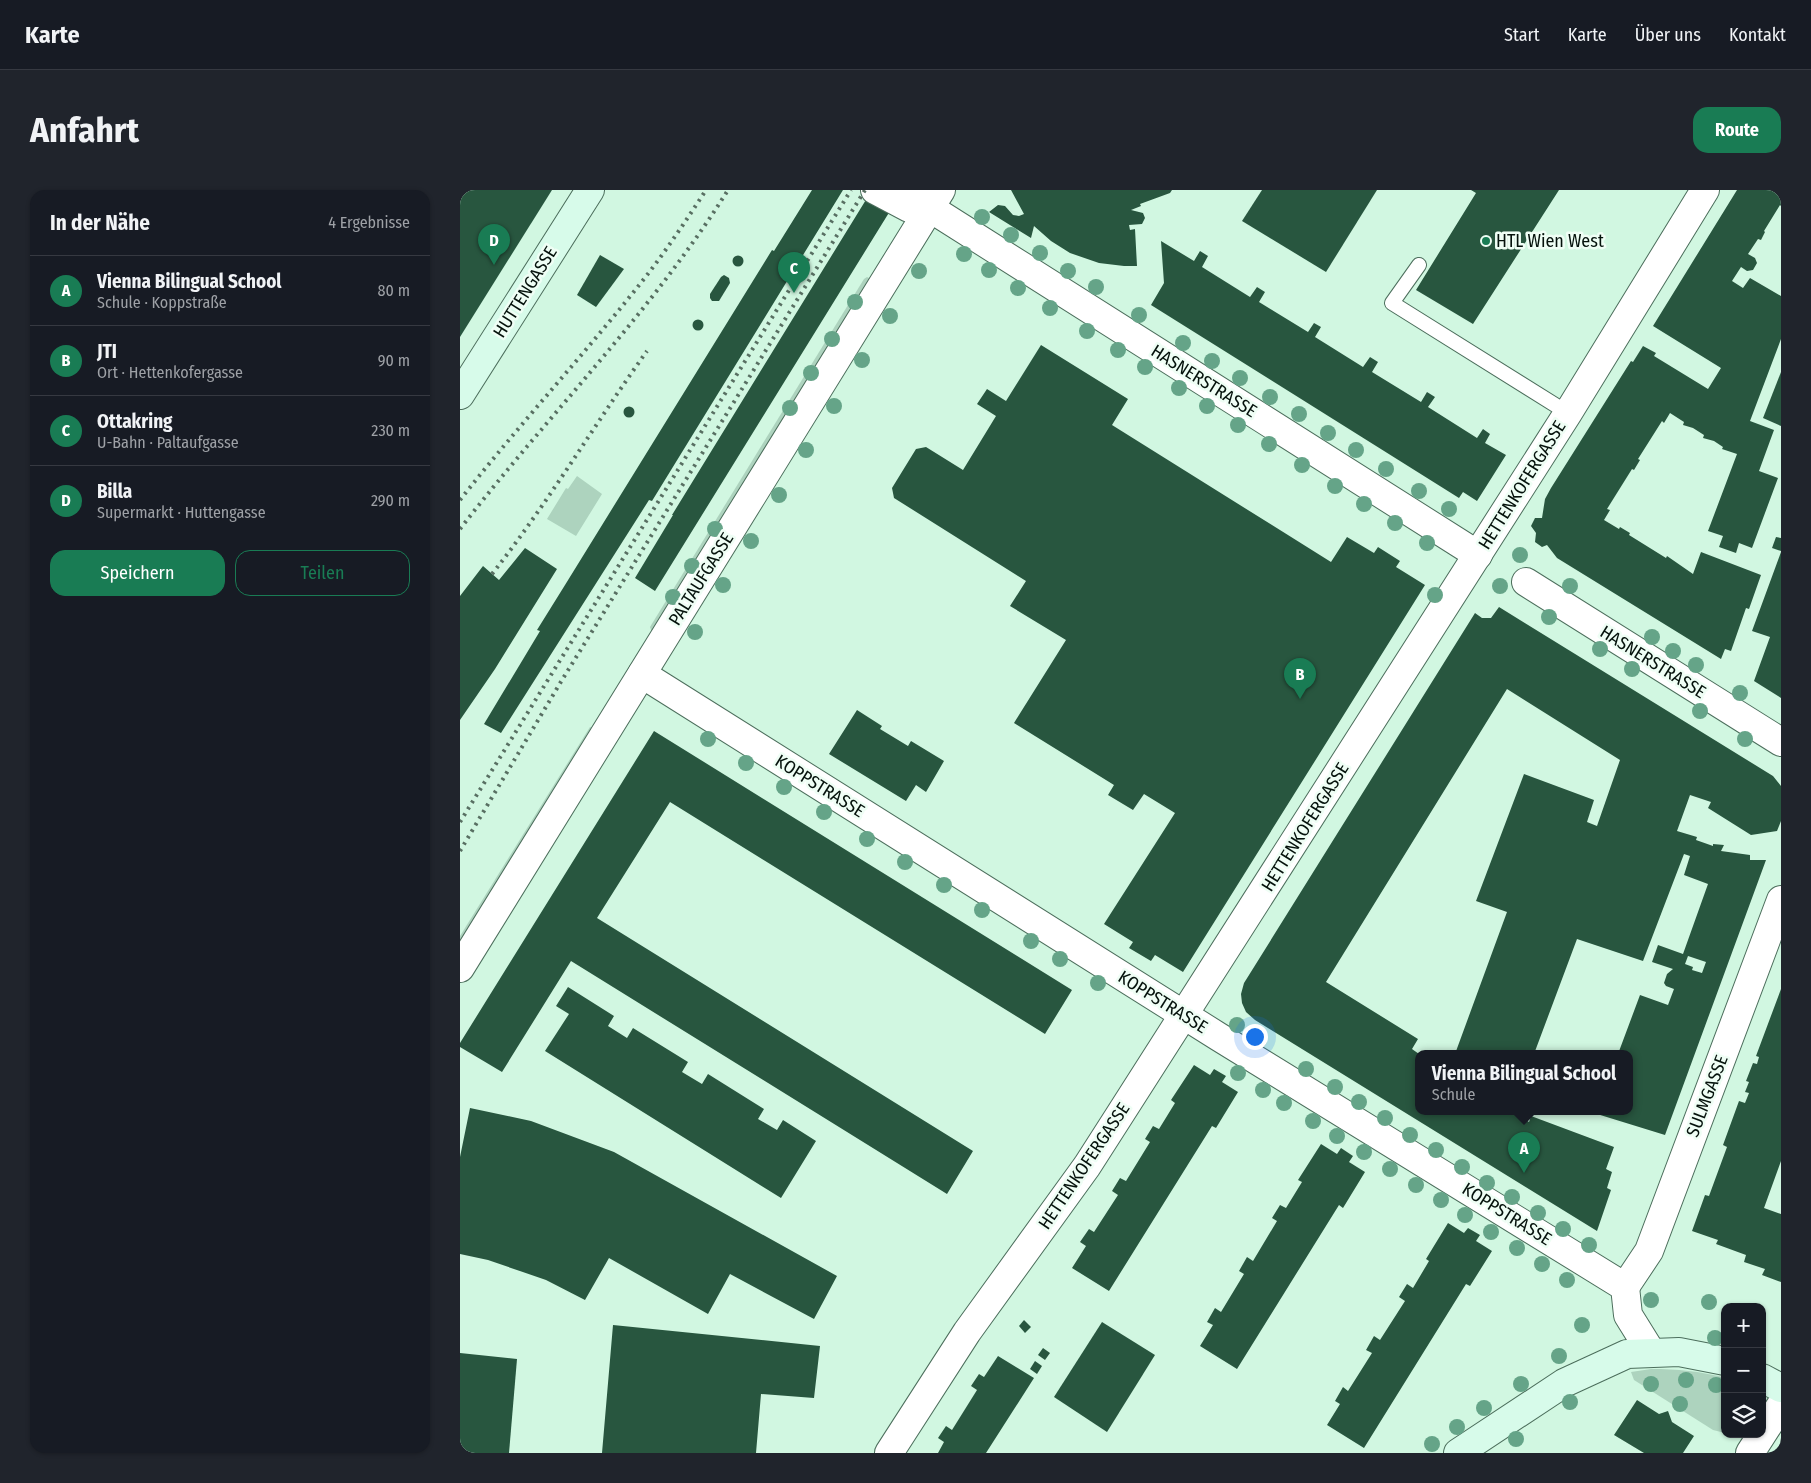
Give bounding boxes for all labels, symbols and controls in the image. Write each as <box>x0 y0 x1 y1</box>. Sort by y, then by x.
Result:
text: Karte <box>25 21 80 49</box>
text: Start <box>1504 24 1540 46</box>
text: Karte <box>1568 24 1607 46</box>
text: Über uns <box>1635 24 1701 46</box>
text: Kontakt <box>1729 24 1786 46</box>
button: Route <box>1693 107 1781 153</box>
text: Anfahrt <box>30 109 139 151</box>
text: In der Nähe <box>50 210 150 236</box>
text: 4 Ergebnisse <box>328 213 410 232</box>
pin: D <box>478 224 510 265</box>
place label: HTL Wien West <box>1496 230 1604 252</box>
marker: HTL Wien West <box>1480 235 1492 247</box>
street label: HUTTENGASSE <box>488 242 562 342</box>
pin: C <box>778 252 810 293</box>
text: Vienna Bilingual School <box>97 270 282 293</box>
text: A <box>62 281 70 300</box>
text: 80 m <box>378 281 410 300</box>
text: Schule · Koppstraße <box>97 293 227 312</box>
text: JTI <box>97 340 117 363</box>
street label: HASNERSTRASSE <box>1147 340 1261 422</box>
text: B <box>62 351 70 370</box>
text: 90 m <box>378 351 410 370</box>
text: Ort · Hettenkofergasse <box>97 363 243 382</box>
text: Ottakring <box>97 410 173 433</box>
street label: HETTENKOFERGASSE <box>1474 416 1570 554</box>
text: C <box>62 421 70 440</box>
text: 230 m <box>371 421 410 440</box>
text: U-Bahn · Paltaufgasse <box>97 433 239 452</box>
text: Billa <box>97 480 132 503</box>
text: D <box>61 491 71 510</box>
text: 290 m <box>371 491 410 510</box>
text: Supermarkt · Huttengasse <box>97 503 266 522</box>
street label: PALTAUFGASSE <box>664 529 738 629</box>
button: Speichern <box>50 550 225 596</box>
button: Teilen <box>235 550 410 596</box>
street label: HASNERSTRASSE <box>1596 621 1710 703</box>
pin: B <box>1284 658 1316 699</box>
street label: KOPPSTRASSE <box>771 750 869 822</box>
street label: HETTENKOFERGASSE <box>1257 758 1353 896</box>
street label: KOPPSTRASSE <box>1114 966 1212 1038</box>
your location <box>1242 1024 1268 1050</box>
popup <box>1415 1050 1633 1115</box>
street label: SULMGASSE <box>1681 1052 1733 1140</box>
text: Vienna Bilingual School <box>1432 1062 1616 1085</box>
text: Schule <box>1432 1085 1475 1104</box>
street label: HETTENKOFERGASSE <box>1034 1099 1134 1233</box>
pin: A <box>1508 1132 1540 1173</box>
street label: KOPPSTRASSE <box>1458 1178 1556 1250</box>
map controls <box>1721 1303 1766 1438</box>
button: + <box>1721 1303 1766 1348</box>
button: − <box>1721 1348 1766 1393</box>
button: layers <box>1721 1393 1766 1438</box>

